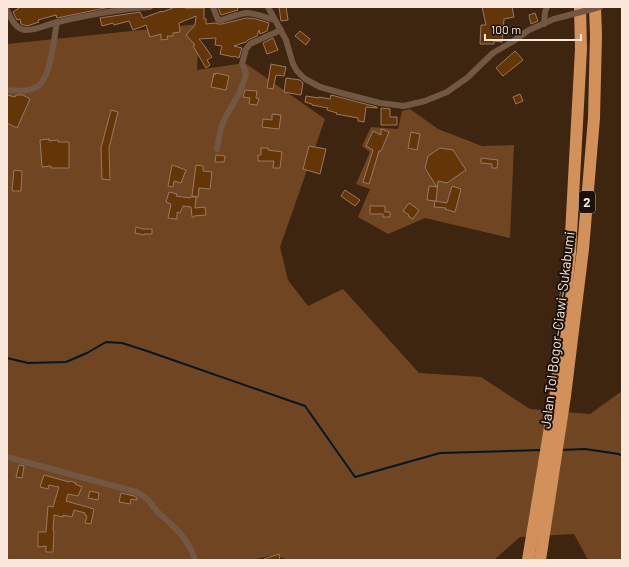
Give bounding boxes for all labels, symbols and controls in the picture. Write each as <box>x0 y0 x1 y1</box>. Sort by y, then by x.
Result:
scale bar <box>485 16 581 42</box>
text: 100 m <box>491 22 521 36</box>
road number: 2 <box>579 191 595 213</box>
street label: Jalan Tol Bogor–Ciawi–Sukabumi <box>536 230 578 430</box>

